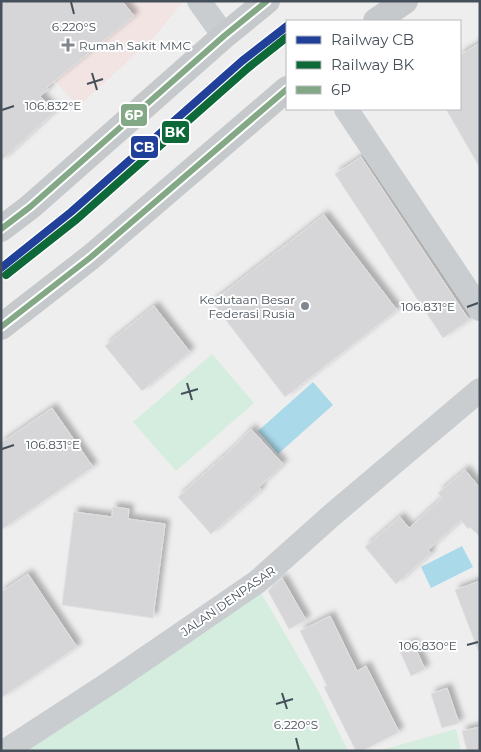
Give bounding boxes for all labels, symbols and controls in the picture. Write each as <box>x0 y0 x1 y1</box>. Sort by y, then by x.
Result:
text: 6.220°S <box>52 19 96 34</box>
legend <box>286 20 461 110</box>
text: Railway CB <box>331 30 414 49</box>
marker: Rumah Sakit MMC <box>61 38 75 52</box>
place label: Rumah Sakit MMC <box>79 38 192 53</box>
text: Railway BK <box>331 55 415 74</box>
text: 6P <box>331 80 351 99</box>
text: 106.832°E <box>25 98 81 113</box>
line badge: 6P <box>120 103 148 127</box>
text: 6P <box>124 106 144 124</box>
line badge: BK <box>161 120 190 144</box>
text: BK <box>164 123 186 141</box>
line badge: CB <box>130 135 159 159</box>
text: CB <box>134 138 155 156</box>
place label: Kedutaan Besar Federasi Rusia <box>199 292 295 321</box>
text: 106.831°E <box>401 299 455 314</box>
marker: Kedutaan Besar Federasi Rusia <box>299 300 311 312</box>
text: 106.831°E <box>26 437 80 452</box>
street label: JALAN DENPASAR <box>177 563 278 640</box>
text: 106.830°E <box>399 638 457 653</box>
text: 6.220°S <box>274 717 318 732</box>

